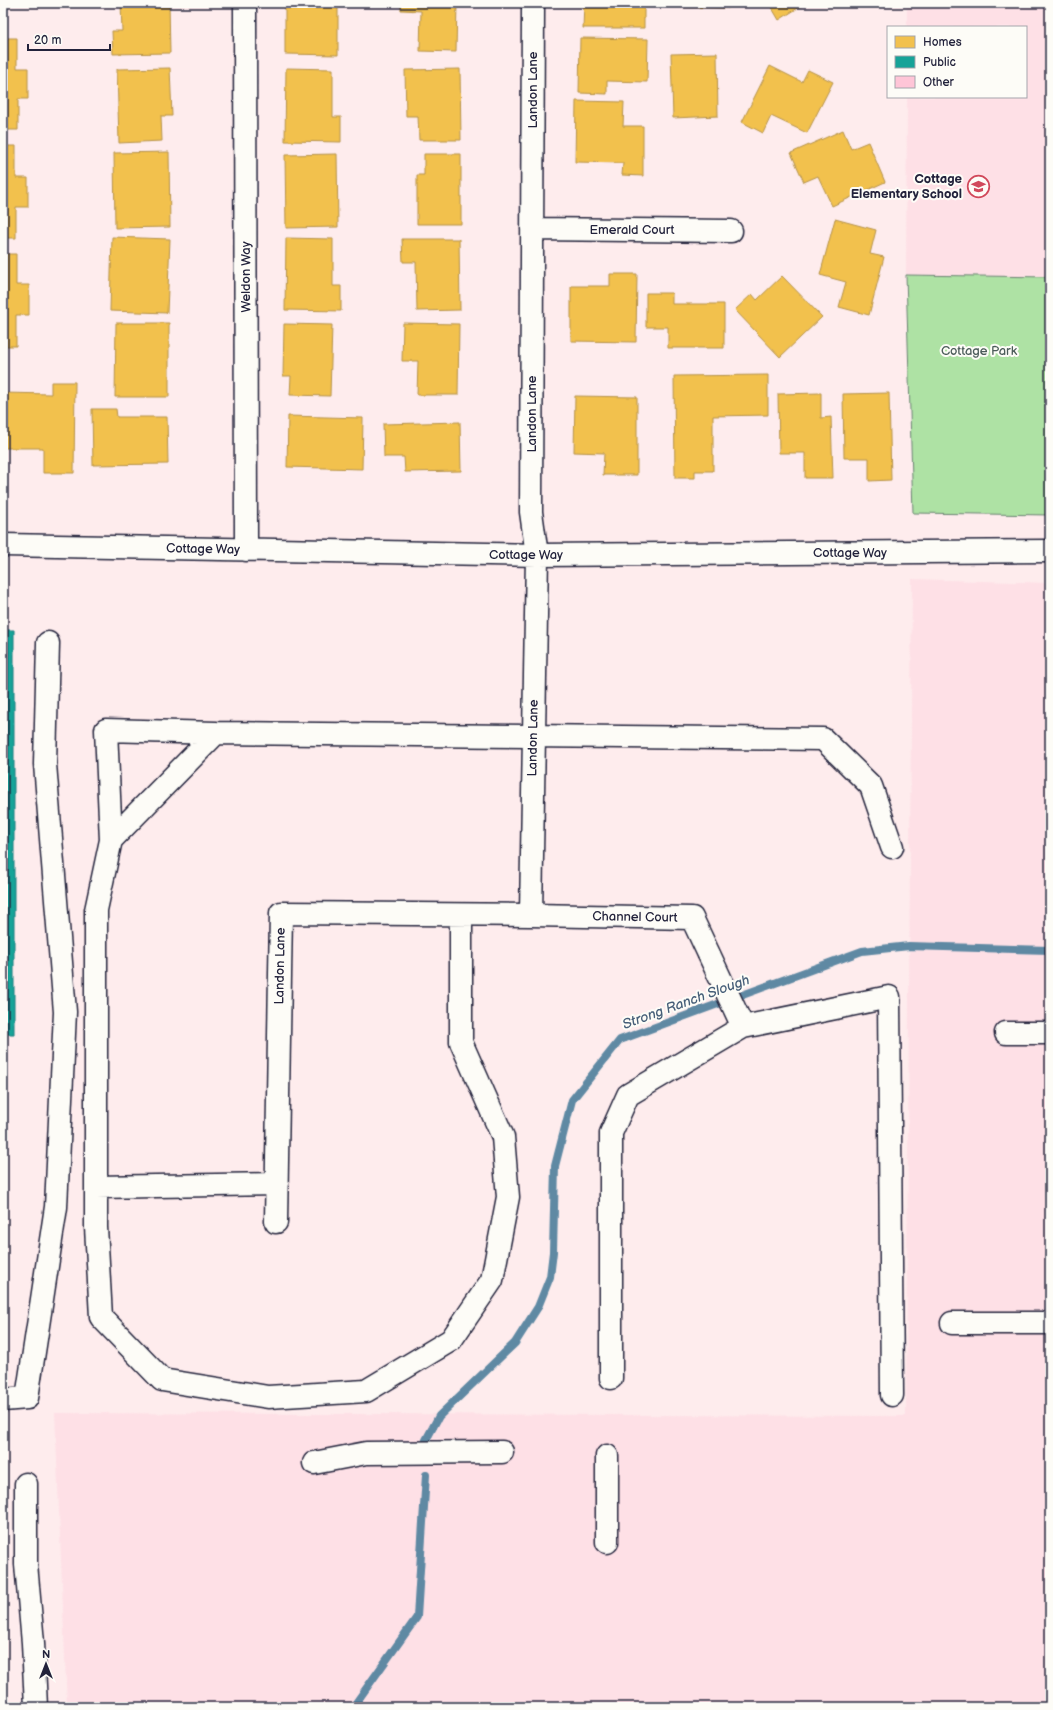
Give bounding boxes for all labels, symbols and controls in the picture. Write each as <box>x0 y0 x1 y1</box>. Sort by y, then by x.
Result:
scale bar <box>28 26 110 52</box>
legend <box>887 26 1027 98</box>
text: 20 m <box>34 33 61 48</box>
text: Homes <box>923 35 962 50</box>
street label: Landon Lane <box>525 51 541 128</box>
text: Public <box>923 55 956 70</box>
text: Other <box>923 75 955 90</box>
place label: Cottage Elementary School <box>851 171 963 202</box>
school or university icon: Cottage Elementary School <box>965 173 991 199</box>
street label: Emerald Court <box>589 222 675 238</box>
street label: Weldon Way <box>238 241 254 313</box>
park label: Cottage Park <box>941 343 1018 359</box>
street label: Landon Lane <box>524 375 540 452</box>
street label: Cottage Way <box>166 540 240 558</box>
street label: Cottage Way <box>813 545 887 561</box>
street label: Cottage Way <box>489 547 563 563</box>
street label: Landon Lane <box>524 699 542 777</box>
street label: Channel Court <box>592 908 678 926</box>
street label: Landon Lane <box>271 927 289 1005</box>
water label: Strong Ranch Slough <box>620 971 752 1033</box>
north arrow <box>26 1644 66 1684</box>
text: N <box>42 1648 50 1661</box>

